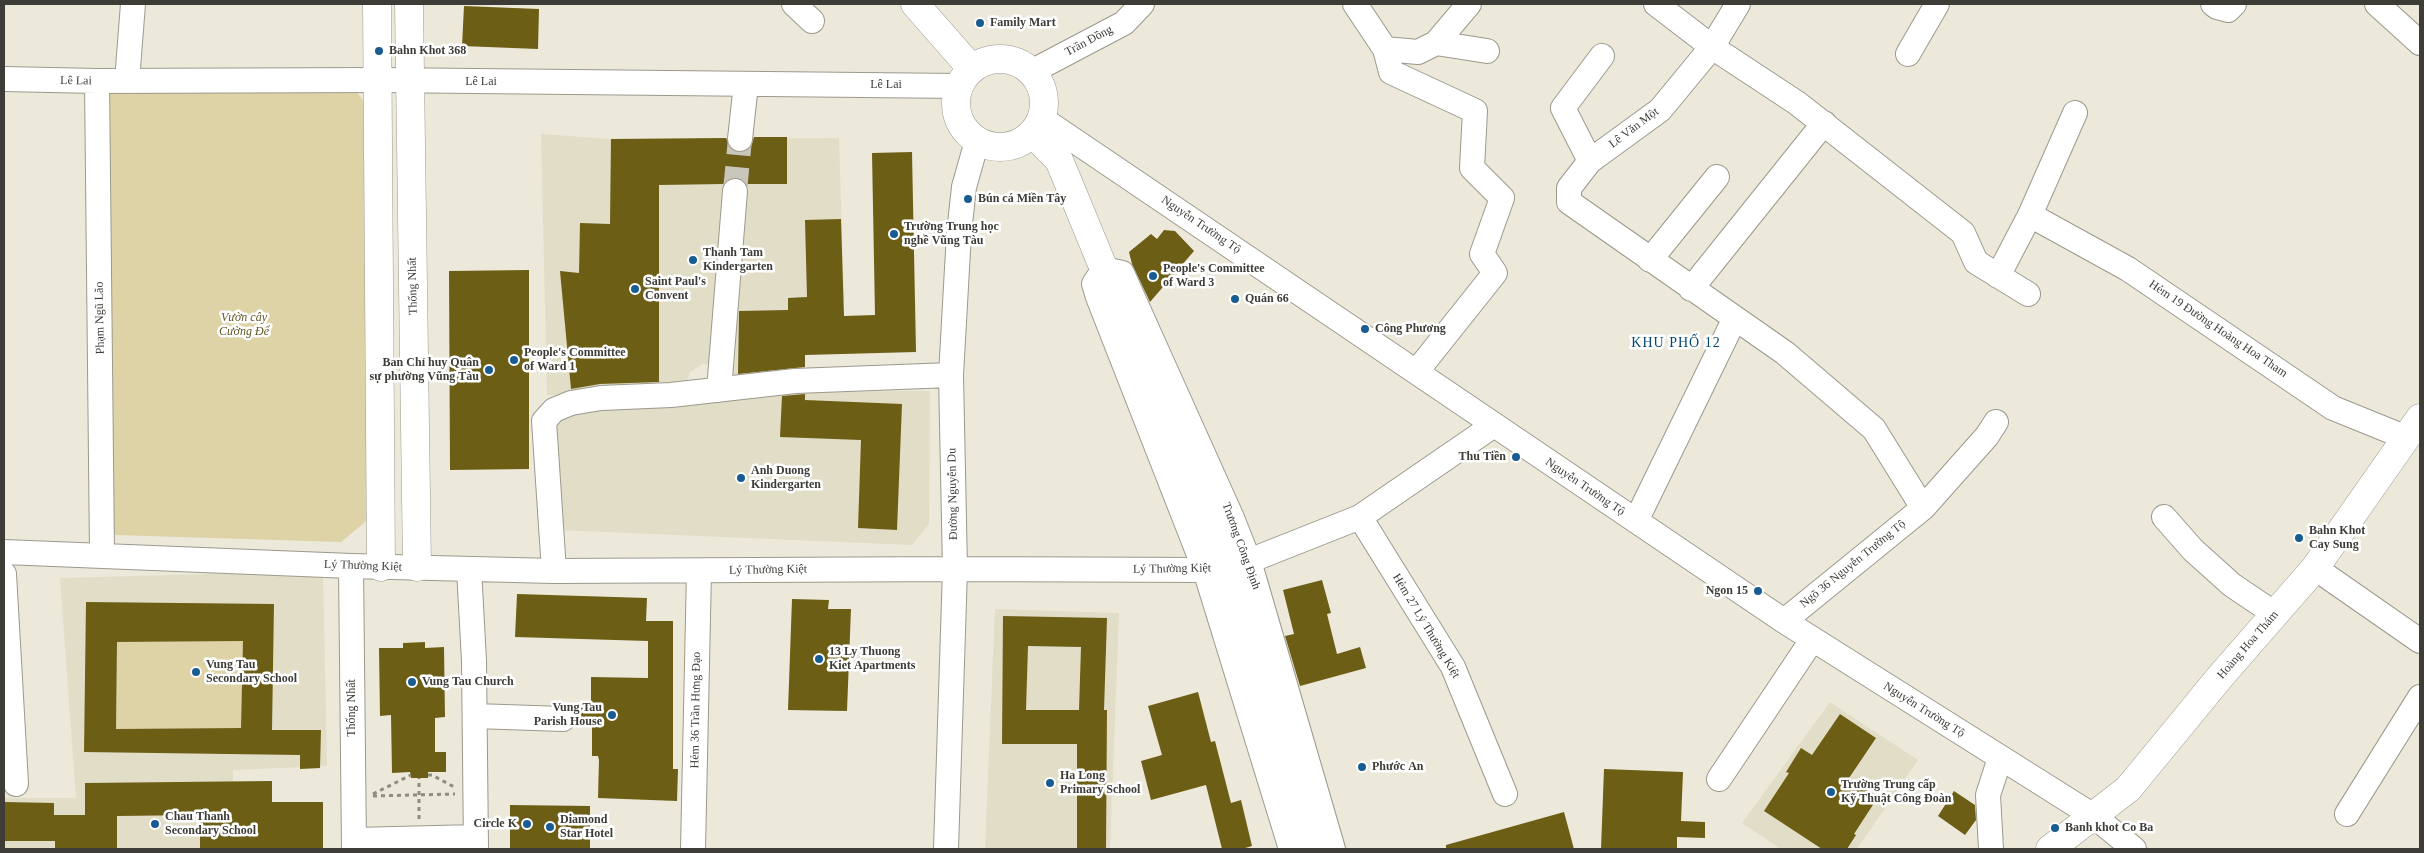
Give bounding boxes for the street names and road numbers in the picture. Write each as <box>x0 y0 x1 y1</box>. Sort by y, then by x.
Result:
street label: Trần Đồng <box>1063 22 1115 60</box>
street label: Lê Lai <box>60 74 92 88</box>
street label: Lê Lai <box>465 75 497 89</box>
street label: Lê Lai <box>870 78 902 92</box>
street label: Lê Văn Một <box>1606 105 1662 151</box>
street label: Nguyễn Trường Tộ <box>1158 193 1244 257</box>
street label: Thống Nhất <box>405 257 421 315</box>
street label: Hẻm 19 Đường Hoàng Hoa Tham <box>2146 277 2290 381</box>
street label: Phạm Ngũ Lão <box>92 282 108 354</box>
street label: Đường Nguyễn Du <box>945 448 961 540</box>
street label: Nguyễn Trường Tộ <box>1542 455 1628 519</box>
street label: Trương Công Định <box>1219 500 1263 592</box>
street label: Ngõ 36 Nguyễn Trường Tộ <box>1797 517 1909 611</box>
street label: Lý Thường Kiệt <box>324 557 402 575</box>
street label: Lý Thường Kiệt <box>1133 561 1211 577</box>
street label: Lý Thường Kiệt <box>729 562 807 578</box>
street label: Hẻm 27 Lý Thường Kiệt <box>1389 571 1463 681</box>
street label: Hoàng Hoa Thám <box>2214 608 2282 682</box>
street label: Hẻm 36 Trần Hưng Đạo <box>688 652 704 768</box>
street label: Thống Nhất <box>345 679 359 737</box>
street label: Nguyễn Trường Tộ <box>1881 679 1967 741</box>

